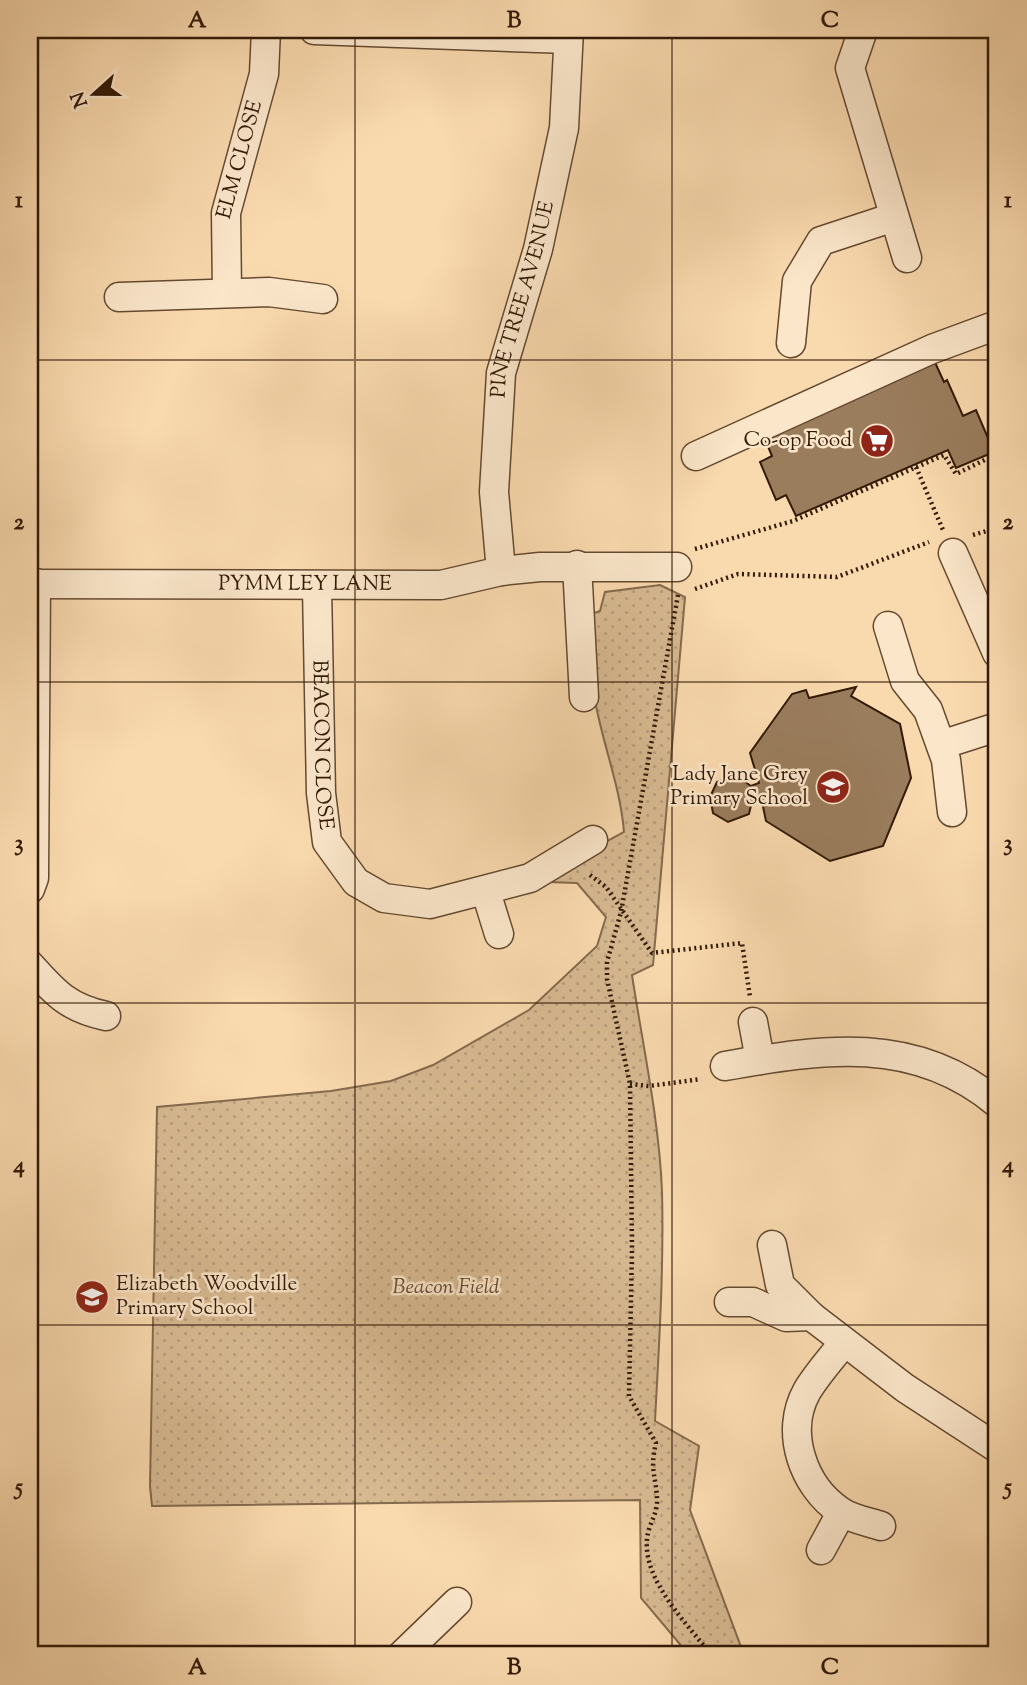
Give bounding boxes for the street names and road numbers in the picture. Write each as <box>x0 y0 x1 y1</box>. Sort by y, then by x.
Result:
street label: ELM CLOSE <box>210 97 271 223</box>
street label: PINE TREE AVENUE <box>485 198 563 399</box>
street label: PYMM LEY LANE <box>218 569 392 600</box>
street label: BEACON CLOSE <box>303 659 340 832</box>

